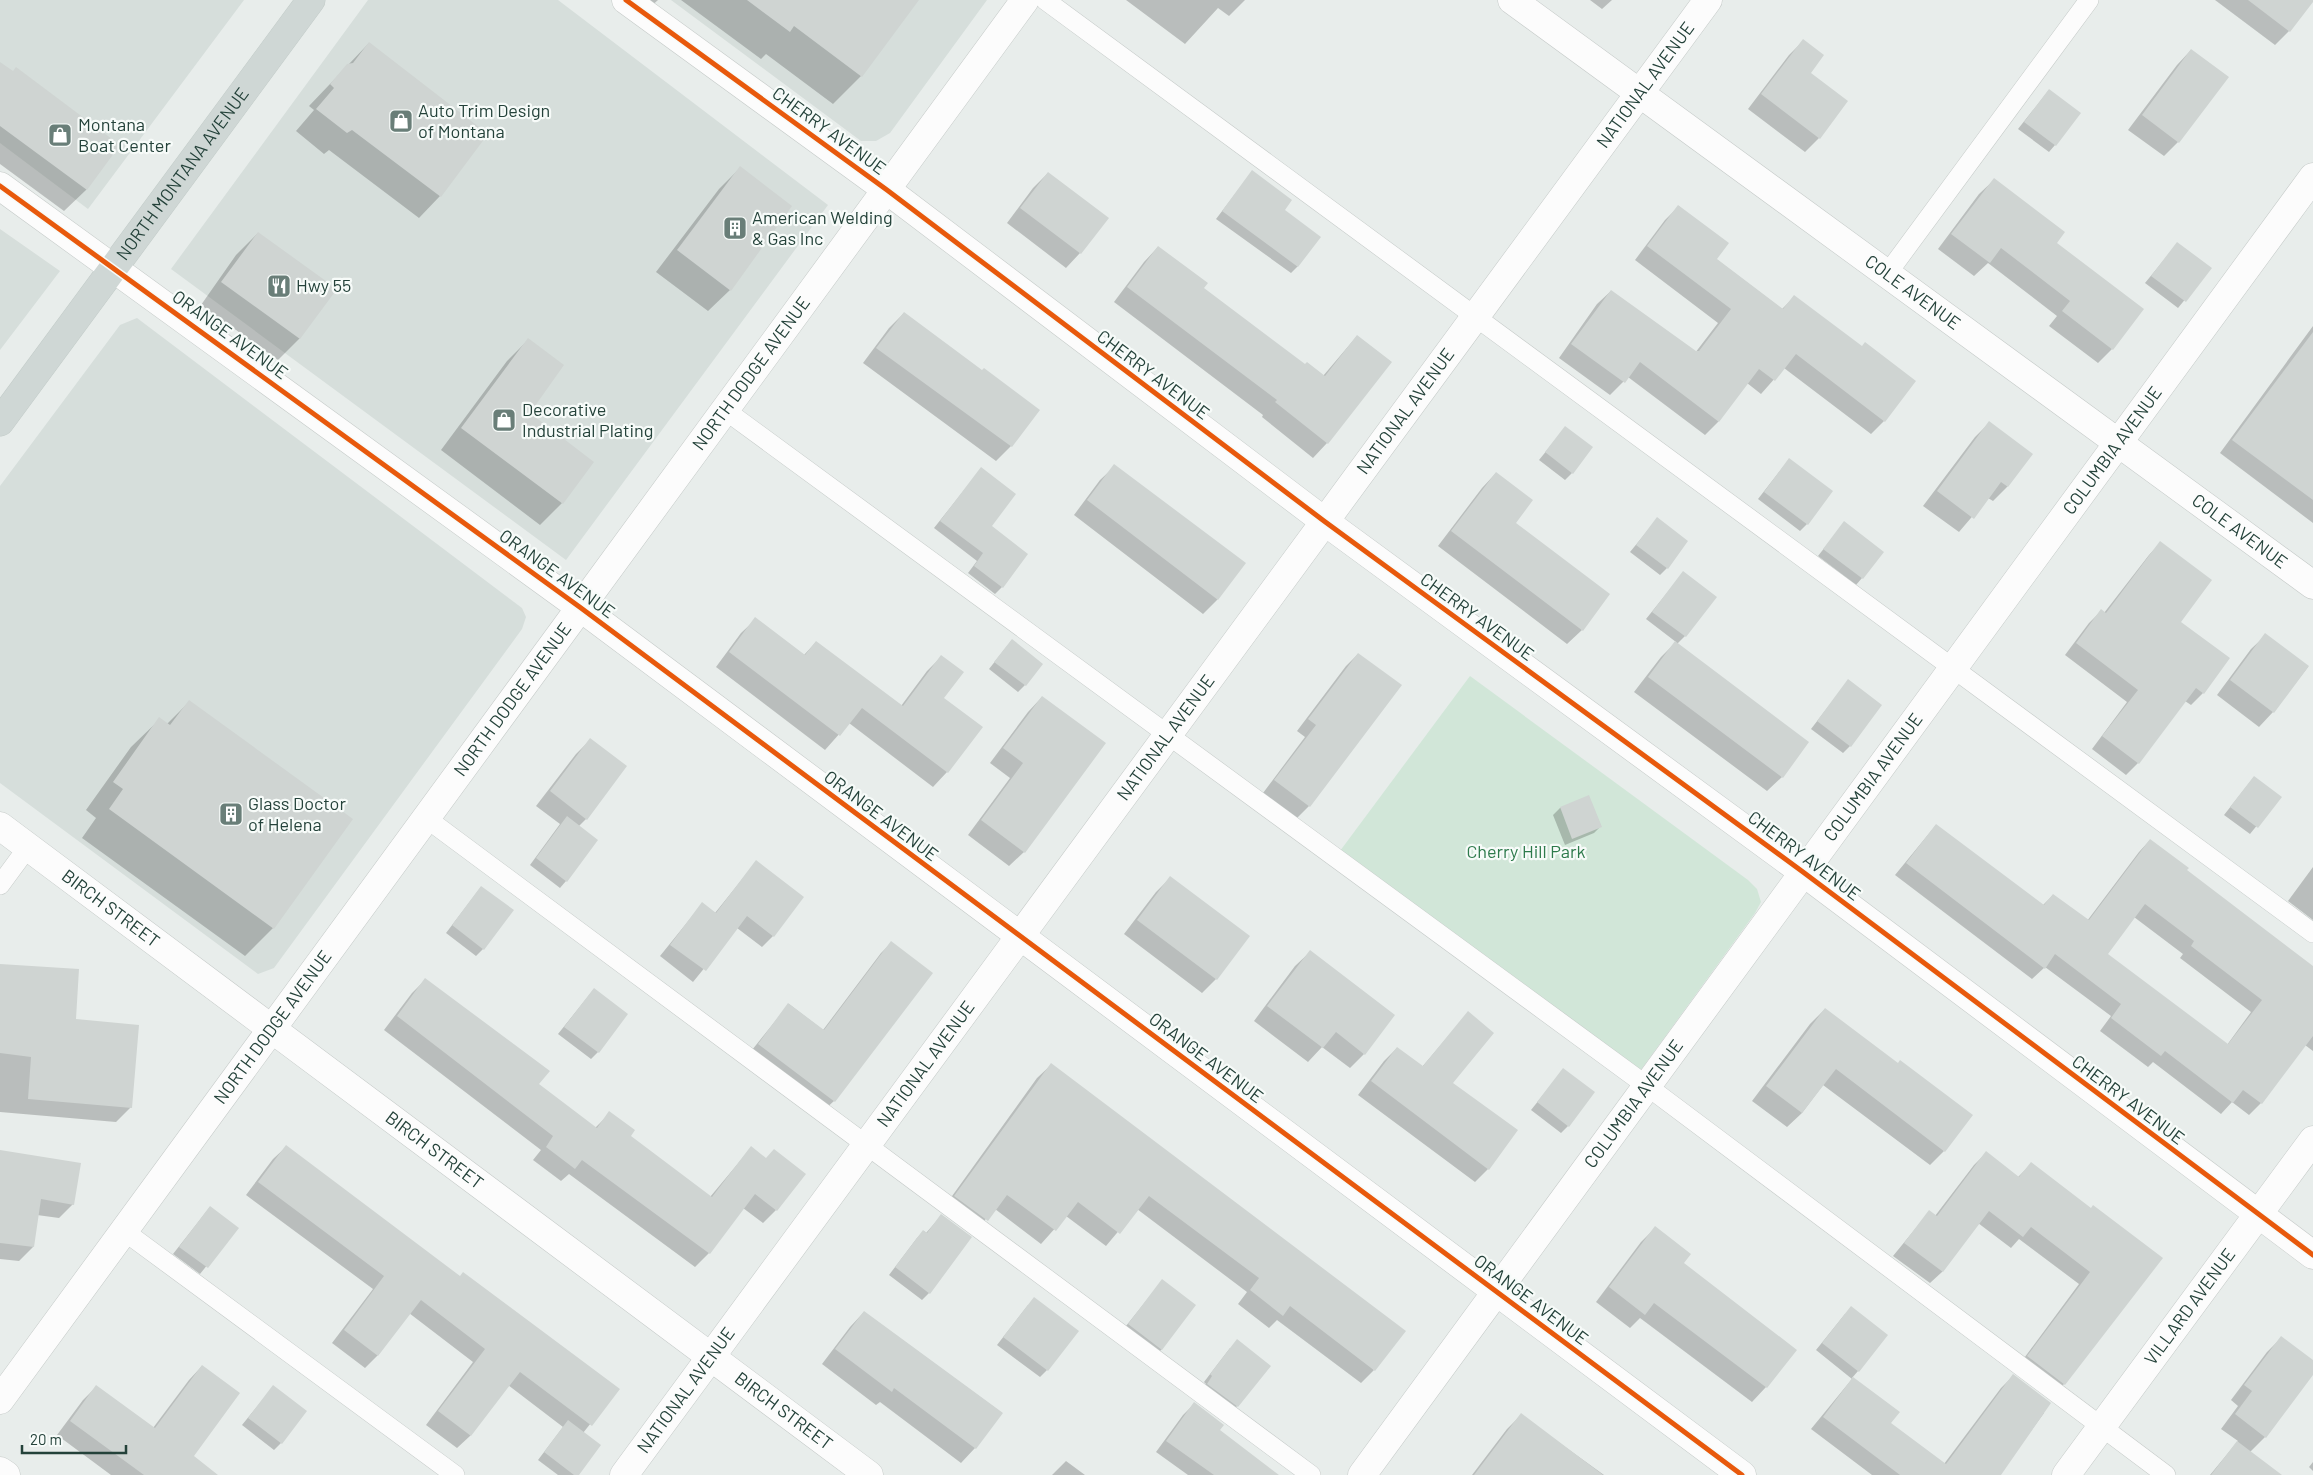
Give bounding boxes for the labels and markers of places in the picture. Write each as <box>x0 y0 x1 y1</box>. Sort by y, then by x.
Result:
place label: Auto Trim Design of Montana <box>418 99 550 142</box>
shop icon: Auto Trim Design of Montana <box>388 108 414 134</box>
place label: Montana Boat Center <box>78 113 171 156</box>
shop icon: Montana Boat Center <box>47 122 73 148</box>
place label: American Welding & Gas Inc <box>752 206 893 249</box>
building icon: American Welding & Gas Inc <box>722 215 748 241</box>
restaurant icon: Hwy 55 <box>266 273 292 299</box>
place label: Hwy 55 <box>296 274 351 296</box>
place label: Decorative Industrial Plating <box>522 398 653 441</box>
shop icon: Decorative Industrial Plating <box>491 407 517 433</box>
place label: Glass Doctor of Helena <box>248 792 346 835</box>
building icon: Glass Doctor of Helena <box>218 801 244 827</box>

